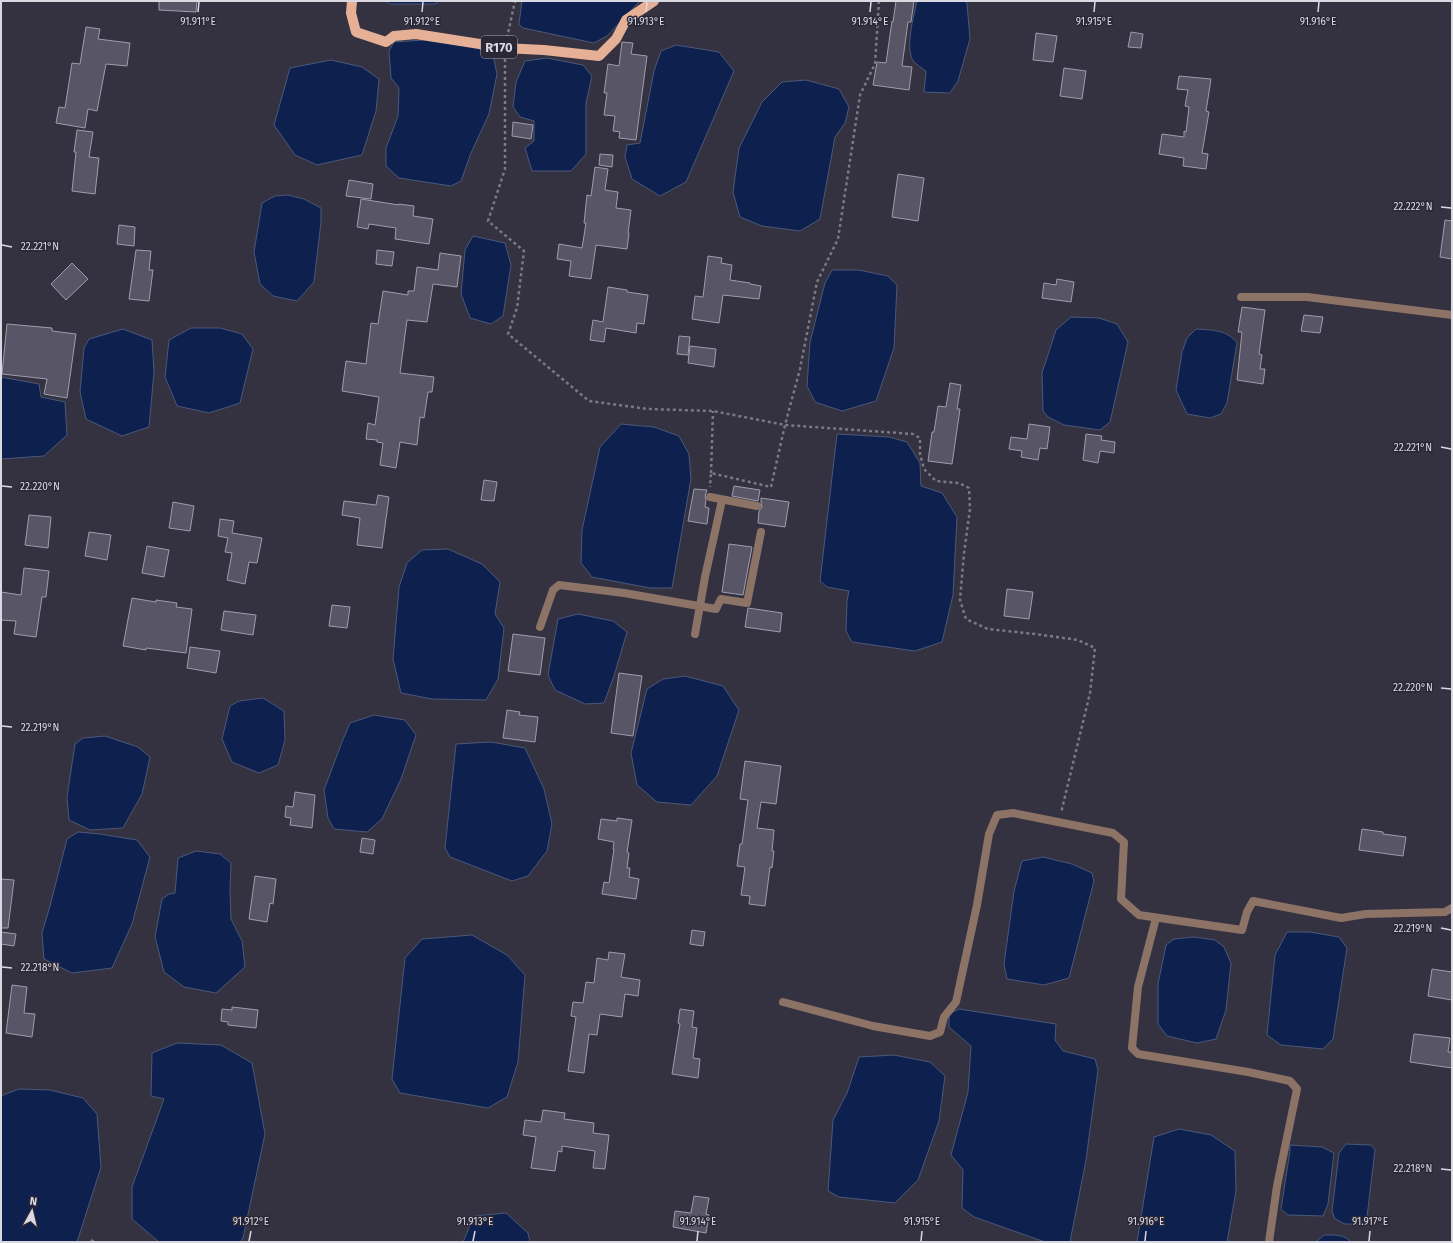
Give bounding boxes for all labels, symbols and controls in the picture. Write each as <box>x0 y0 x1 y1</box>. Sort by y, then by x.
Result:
text: 91.911°E <box>180 16 216 28</box>
text: 91.912°E <box>404 16 440 28</box>
text: 91.913°E <box>628 16 664 28</box>
text: 91.914°E <box>852 16 888 28</box>
text: 91.915°E <box>1076 16 1112 28</box>
text: 91.916°E <box>1300 16 1336 28</box>
road number: R170 <box>481 36 517 58</box>
text: 22.222°N <box>1393 201 1433 213</box>
text: 22.221°N <box>21 241 59 253</box>
text: 22.221°N <box>1394 442 1432 454</box>
text: 22.220°N <box>20 481 60 493</box>
text: 22.220°N <box>1393 682 1433 694</box>
text: 22.219°N <box>21 722 59 734</box>
text: 22.219°N <box>1394 923 1432 935</box>
text: 22.218°N <box>21 962 59 974</box>
text: 22.218°N <box>1394 1163 1432 1175</box>
north arrow <box>12 1191 52 1231</box>
text: N <box>29 1195 38 1209</box>
text: 91.912°E <box>233 1216 269 1228</box>
text: 91.913°E <box>457 1216 493 1228</box>
text: 91.914°E <box>680 1216 716 1228</box>
text: 91.915°E <box>904 1216 940 1228</box>
text: 91.916°E <box>1128 1216 1164 1228</box>
text: 91.917°E <box>1352 1216 1388 1228</box>

